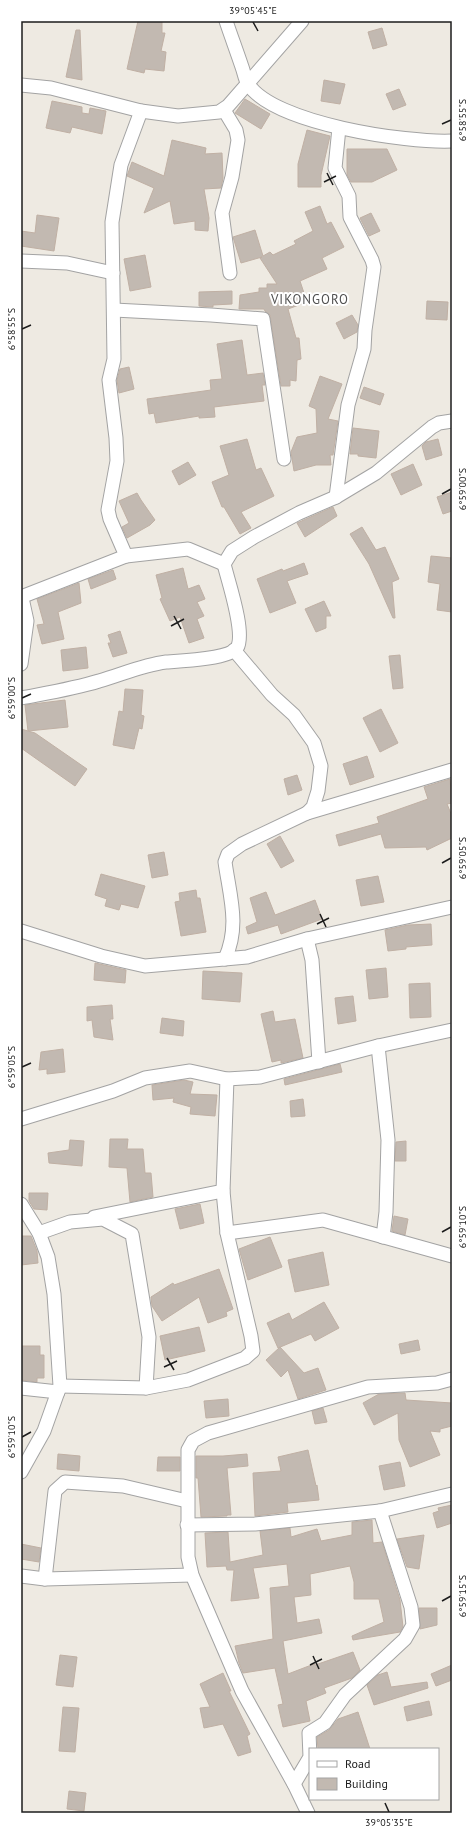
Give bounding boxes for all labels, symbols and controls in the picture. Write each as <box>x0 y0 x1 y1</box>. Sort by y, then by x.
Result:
text: 39°05'45"E <box>229 4 277 17</box>
text: 6°58'55"S <box>456 99 469 141</box>
district label: VIKONGORO <box>270 291 349 308</box>
text: 6°58'55"S <box>5 308 18 350</box>
text: 6°59'00"S <box>456 468 469 510</box>
text: 6°59'00"S <box>5 677 18 719</box>
text: 6°59'05"S <box>456 837 469 879</box>
text: 6°59'05"S <box>5 1046 18 1088</box>
text: 6°59'10"S <box>456 1206 469 1248</box>
text: 6°59'10"S <box>5 1416 18 1458</box>
text: 6°59'15"S <box>456 1575 469 1617</box>
legend <box>309 1748 439 1800</box>
text: Road <box>345 1756 370 1771</box>
text: Building <box>345 1776 388 1791</box>
text: 39°05'35"E <box>365 1816 413 1829</box>

